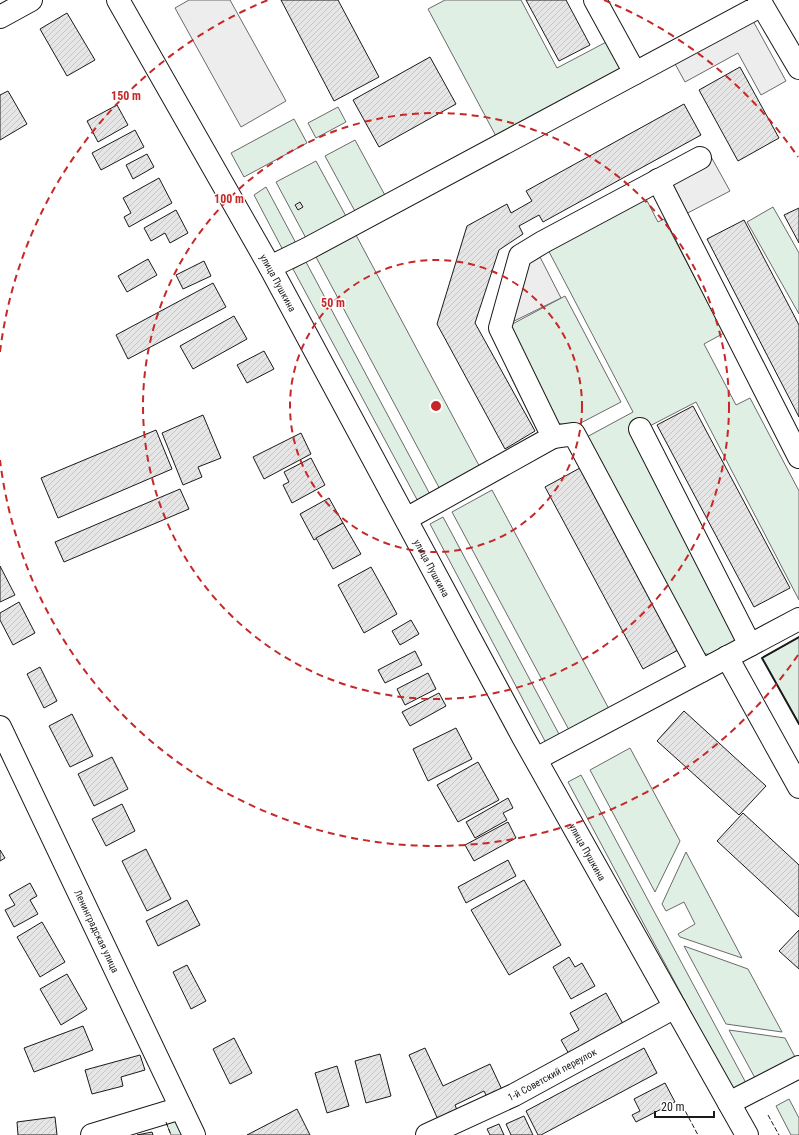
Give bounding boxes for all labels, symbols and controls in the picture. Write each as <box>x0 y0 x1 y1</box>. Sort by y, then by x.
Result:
text: 150 m <box>111 89 141 103</box>
text: 100 m <box>214 192 244 206</box>
street label: улица Пушкина <box>258 252 298 313</box>
text: 50 m <box>321 296 345 310</box>
centre of rings <box>429 399 443 413</box>
street label: улица Пушкина <box>412 537 452 599</box>
street label: улица Пушкина <box>567 822 608 883</box>
street label: Ленинградская улица <box>73 888 122 975</box>
street label: 1-й Советский переулок <box>506 1046 598 1103</box>
scale bar <box>655 1093 714 1119</box>
text: 20 m <box>661 1100 685 1114</box>

